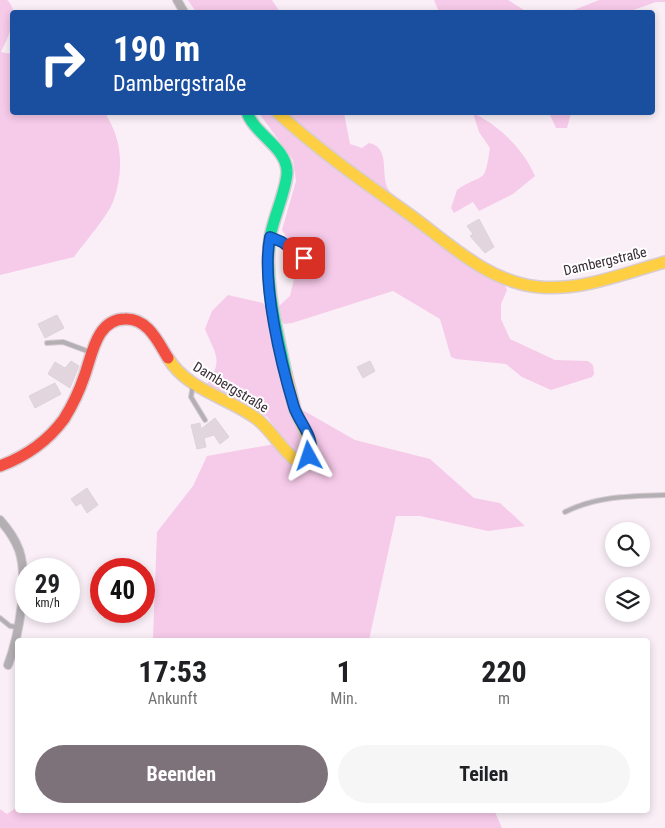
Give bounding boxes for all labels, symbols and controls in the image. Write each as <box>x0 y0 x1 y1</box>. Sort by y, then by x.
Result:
text: 190 m <box>113 29 200 70</box>
icon: right <box>30 30 95 95</box>
text: Dambergstraße <box>113 71 246 96</box>
pin <box>283 237 325 279</box>
icon: arrive <box>290 244 318 272</box>
street label: Dambergstraße <box>562 244 649 278</box>
street label: Dambergstraße <box>191 358 272 416</box>
position arrow <box>282 429 334 481</box>
map controls <box>605 522 650 622</box>
button: search <box>605 522 650 567</box>
speed limit sign: 40 <box>90 558 155 623</box>
text: 29 <box>35 570 60 599</box>
button: layers <box>605 577 650 622</box>
text: km/h <box>35 596 60 610</box>
text: 17:53 <box>138 654 207 689</box>
text: 1 <box>337 654 352 689</box>
text: 220 <box>481 654 527 689</box>
text: Ankunft <box>148 689 197 708</box>
text: Min. <box>330 689 358 708</box>
text: m <box>498 689 510 708</box>
button: Beenden <box>35 745 328 803</box>
button: Teilen <box>338 745 630 803</box>

